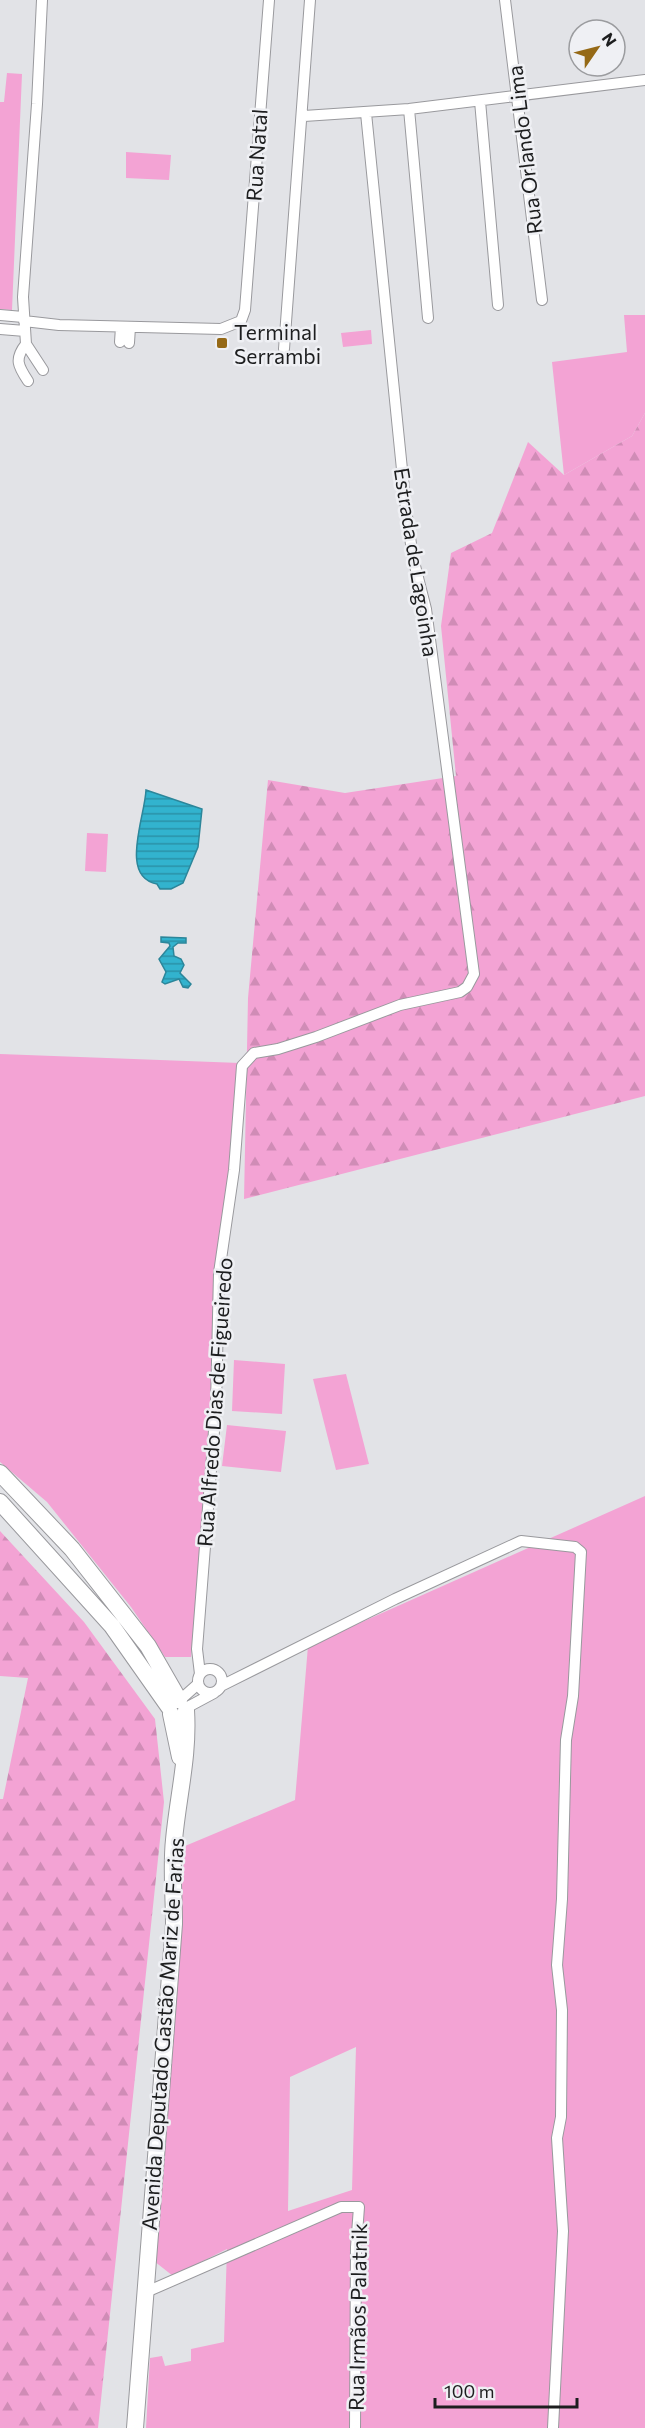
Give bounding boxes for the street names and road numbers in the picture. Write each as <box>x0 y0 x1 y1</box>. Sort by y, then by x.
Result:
street label: Rua Orlando Lima <box>501 64 547 236</box>
street label: Rua Natal <box>240 108 272 202</box>
street label: Estrada de Lagoinha <box>390 466 444 658</box>
street label: Rua Alfredo Dias de Figueiredo <box>191 1256 237 1548</box>
street label: Avenida Deputado Gastão Mariz de Farias <box>136 1837 188 2231</box>
street label: Rua Irmãos Palatnik <box>343 2223 371 2411</box>

